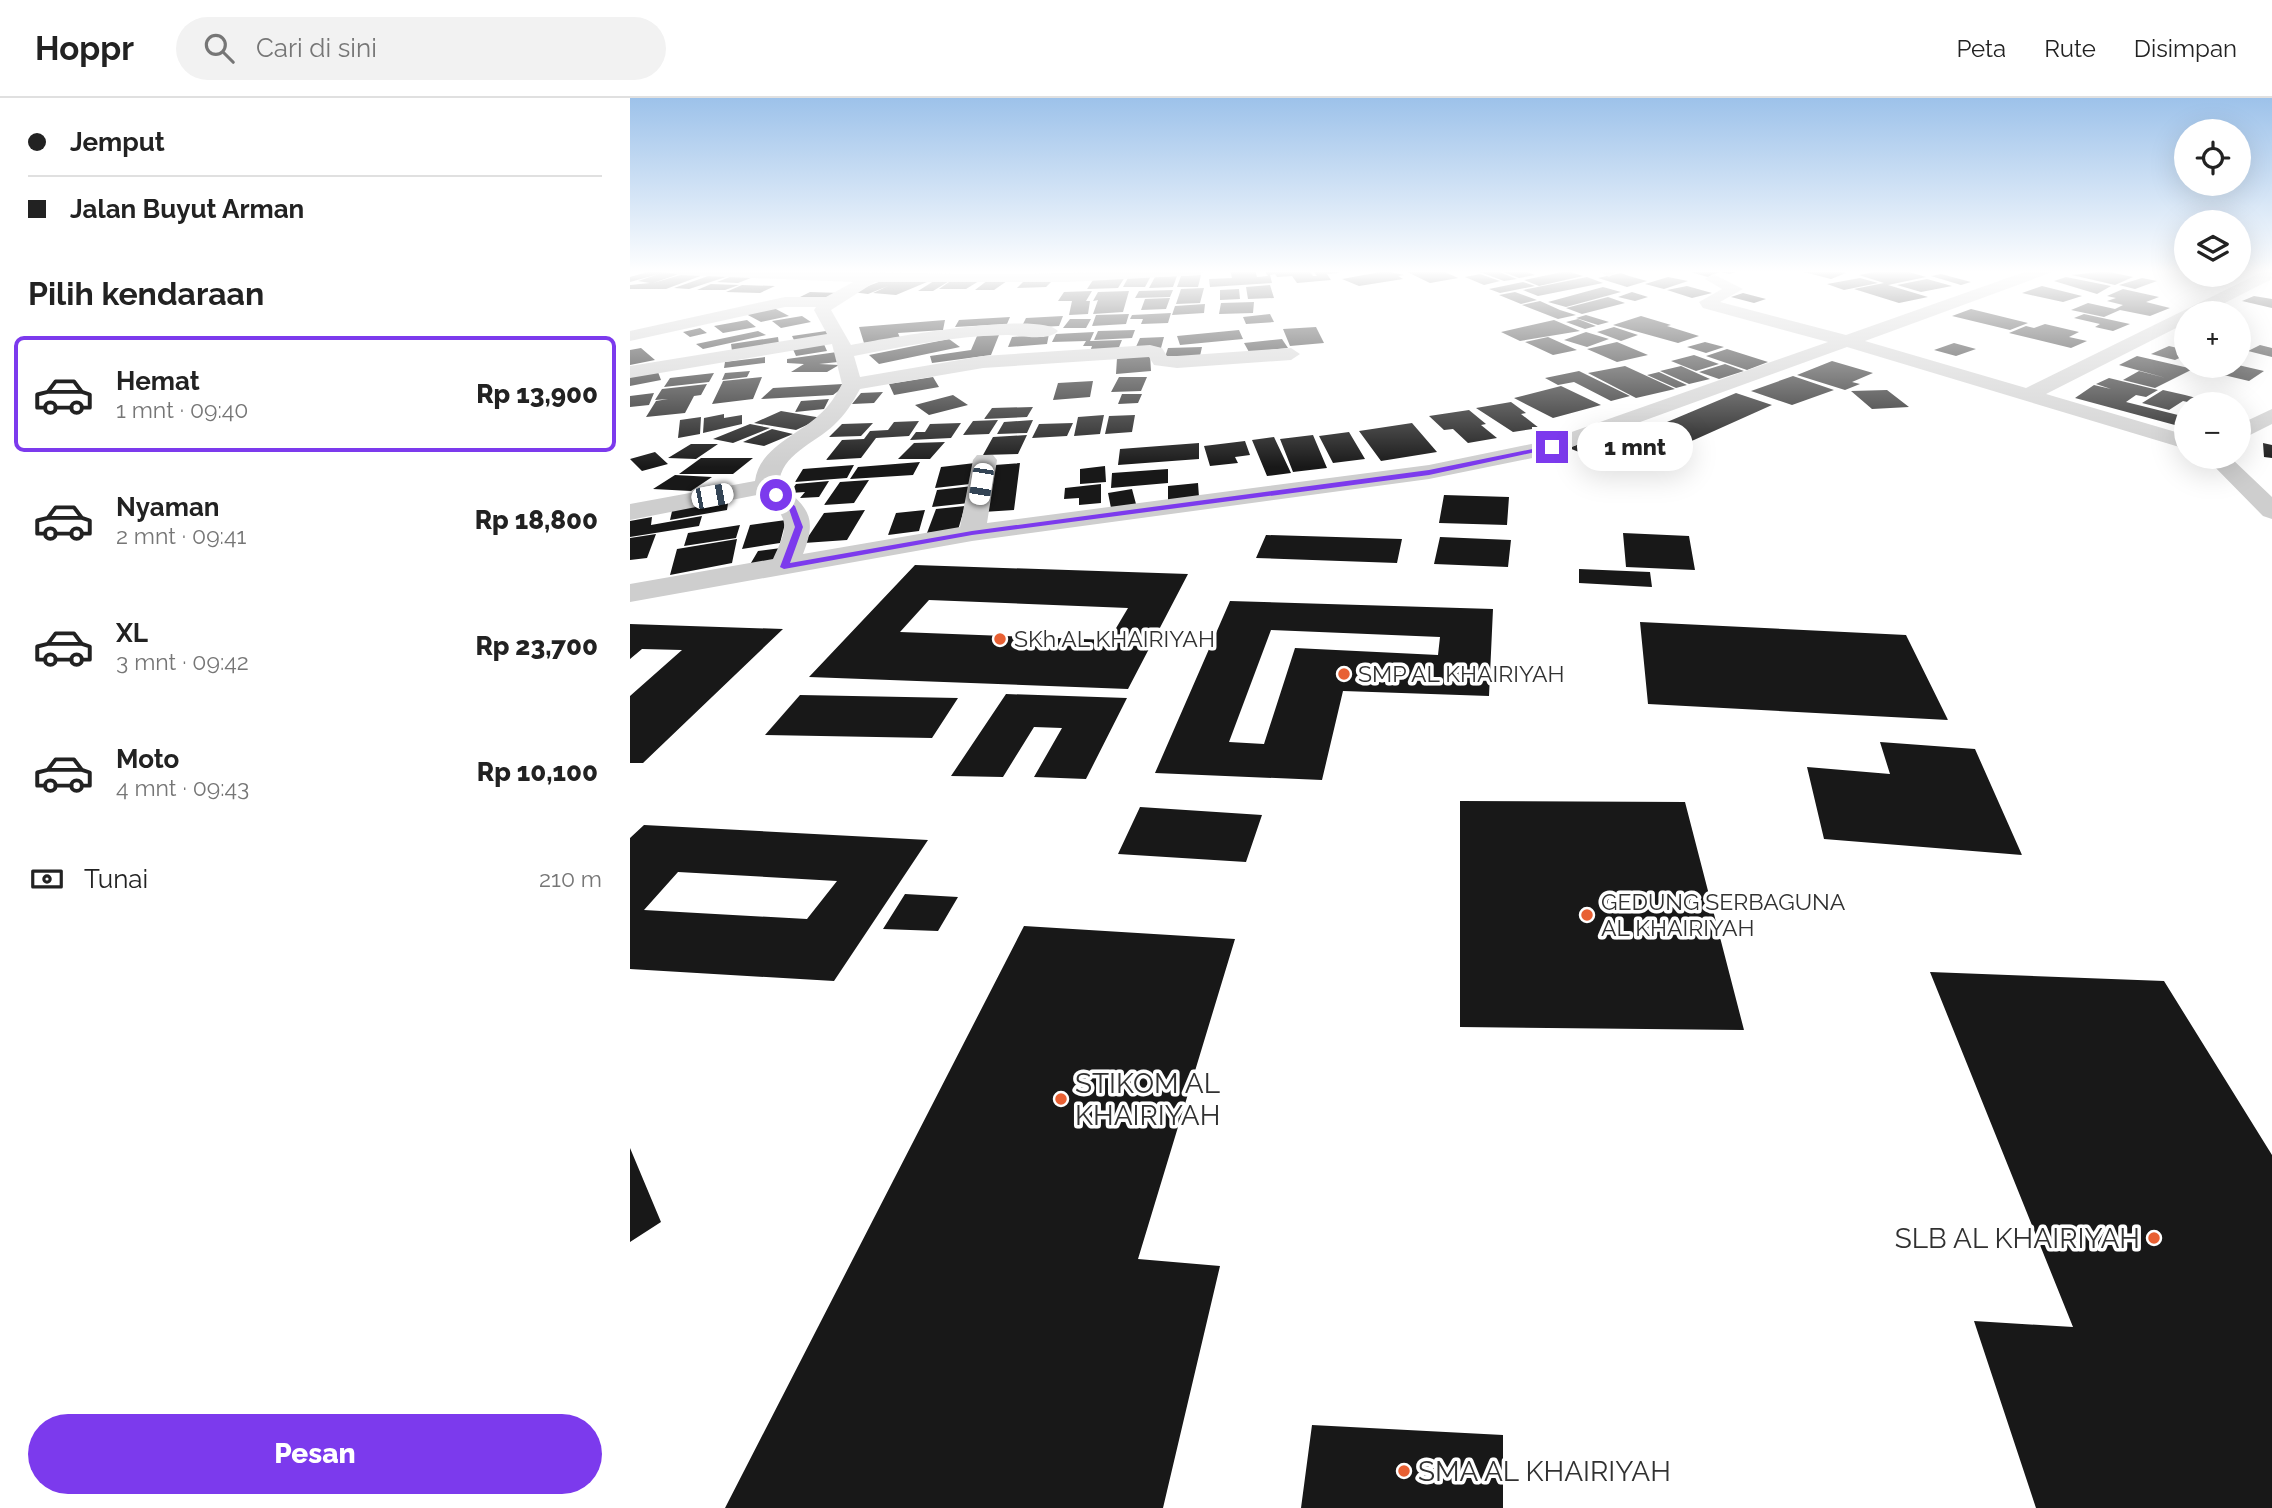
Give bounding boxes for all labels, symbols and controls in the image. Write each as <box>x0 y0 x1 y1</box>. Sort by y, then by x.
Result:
search box <box>176 17 666 80</box>
text: Hoppr <box>35 29 134 68</box>
icon: search <box>200 29 238 67</box>
text: Cari di sini <box>256 33 377 63</box>
text: Peta <box>1956 34 2006 63</box>
text: Rute <box>2044 34 2096 63</box>
text: Disimpan <box>2134 34 2237 63</box>
map controls <box>2174 119 2251 469</box>
button: locate <box>2174 119 2251 196</box>
text: Jemput <box>70 127 165 157</box>
text: Jalan Buyut Arman <box>70 194 304 224</box>
button: layers <box>2174 210 2251 287</box>
text: Pilih kendaraan <box>28 275 264 312</box>
button: + <box>2174 301 2251 378</box>
icon: car <box>32 363 95 426</box>
text: Hemat <box>116 366 200 396</box>
text: Rp 13,900 <box>476 379 598 409</box>
button: − <box>2174 392 2251 469</box>
text: 1 mnt · 09:40 <box>116 396 248 423</box>
callout: 1 mnt <box>1576 422 1692 472</box>
route end <box>1536 431 1568 463</box>
text: 1 mnt <box>1604 433 1666 460</box>
car <box>968 462 995 506</box>
route start <box>760 479 792 511</box>
car <box>690 482 735 510</box>
icon: car <box>32 489 95 552</box>
text: Nyaman <box>116 492 220 522</box>
text: Rp 18,800 <box>475 505 598 535</box>
text: 2 mnt · 09:41 <box>116 522 246 549</box>
icon: car <box>32 615 95 678</box>
text: XL <box>116 618 148 648</box>
place label: SKh AL KHAIRIYAH <box>1014 625 1215 652</box>
text: Rp 23,700 <box>475 631 598 661</box>
marker: SKh AL KHAIRIYAH <box>992 631 1008 647</box>
text: 3 mnt · 09:42 <box>116 648 249 675</box>
place label: SMP AL KHAIRIYAH <box>1358 660 1565 687</box>
marker: SMP AL KHAIRIYAH <box>1336 666 1352 682</box>
icon: car <box>32 741 95 804</box>
text: Moto <box>116 744 179 774</box>
text: Rp 10,100 <box>477 757 598 787</box>
text: 4 mnt · 09:43 <box>116 774 249 801</box>
icon: cash <box>28 860 66 898</box>
text: Tunai <box>84 864 148 894</box>
text: 210 m <box>539 865 602 892</box>
place label: GEDUNG SERBAGUNA AL KHAIRIYAH <box>1601 888 1846 941</box>
marker: GEDUNG SERBAGUNA AL KHAIRIYAH <box>1579 907 1595 923</box>
place label: STIKOM AL KHAIRIYAH <box>1075 1067 1220 1132</box>
marker: STIKOM AL KHAIRIYAH <box>1053 1091 1069 1107</box>
place label: SLB AL KHAIRIYAH <box>1895 1222 2140 1255</box>
marker: SLB AL KHAIRIYAH <box>2146 1230 2162 1246</box>
button: Pesan <box>28 1414 602 1494</box>
place label: SMA AL KHAIRIYAH <box>1418 1455 1671 1488</box>
marker: SMA AL KHAIRIYAH <box>1396 1463 1412 1479</box>

